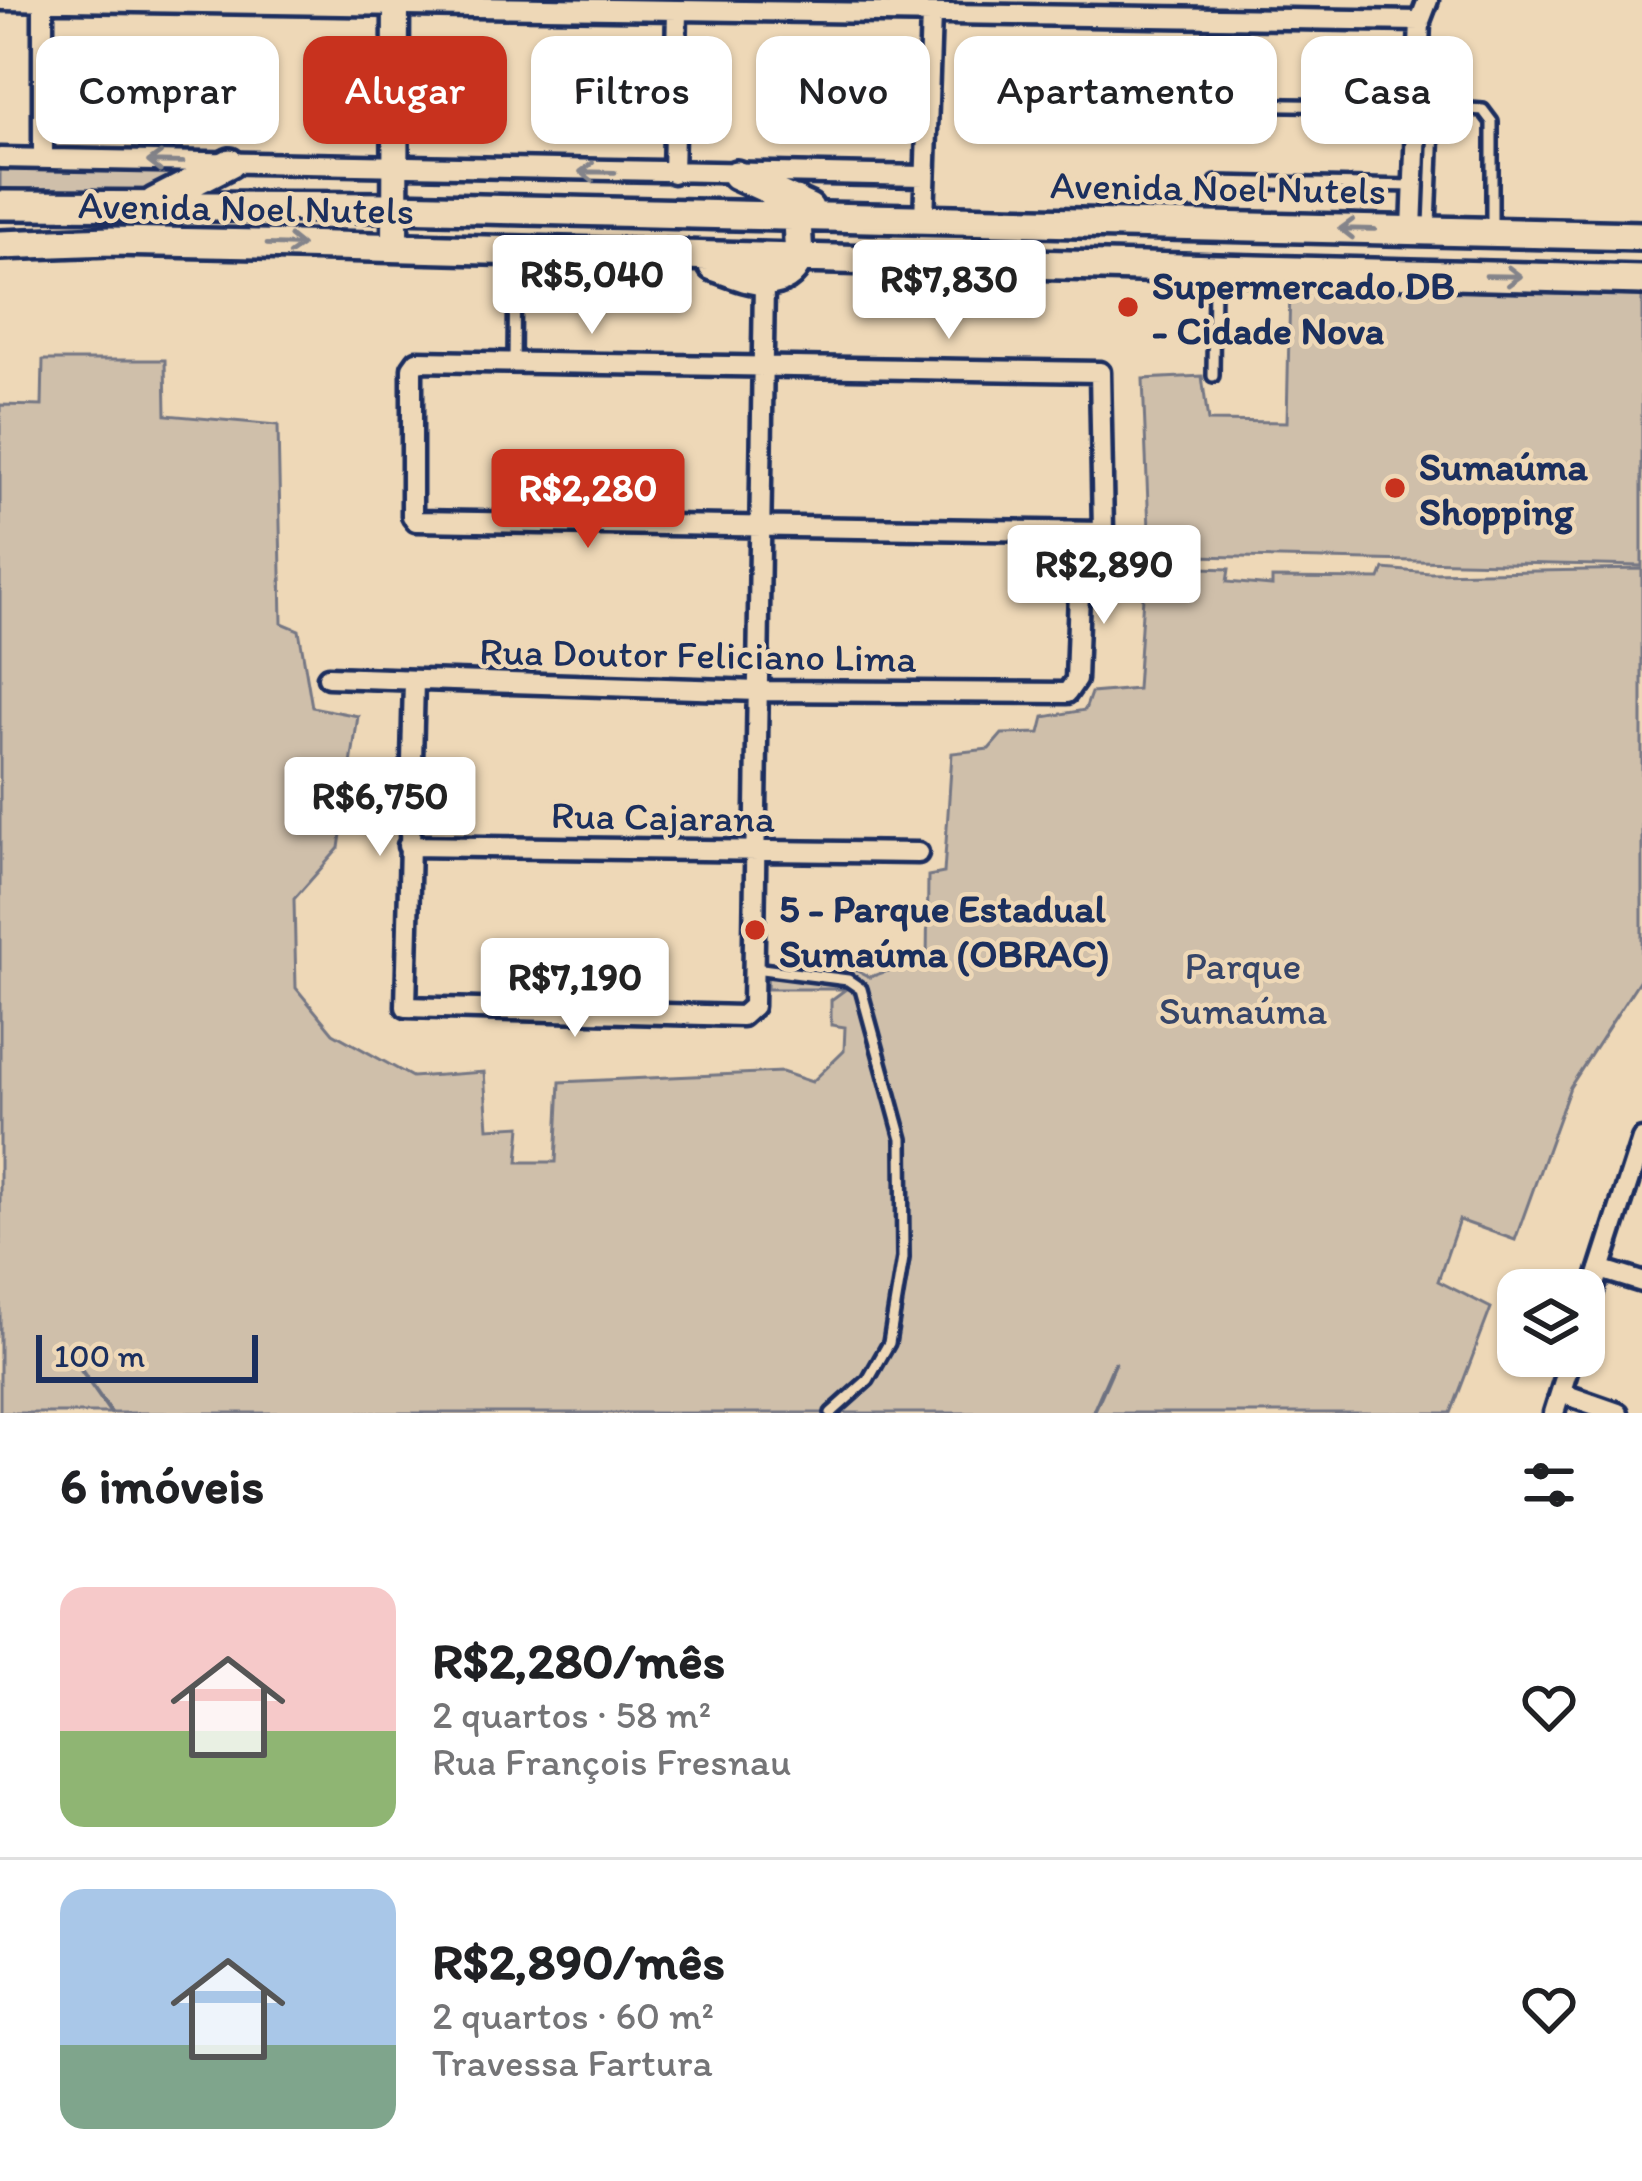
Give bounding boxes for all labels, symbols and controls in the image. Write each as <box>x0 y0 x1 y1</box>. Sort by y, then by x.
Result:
chip: Comprar <box>36 36 279 144</box>
chip: Alugar <box>303 36 507 144</box>
chip: Filtros <box>531 36 732 144</box>
chip: Novo <box>756 36 930 144</box>
chip: Apartamento <box>954 36 1277 144</box>
chip: Casa <box>1301 36 1473 144</box>
one-way arrow <box>146 150 185 173</box>
one-way arrow <box>578 160 617 183</box>
street label: Avenida Noel Nutels <box>1049 161 1387 214</box>
street label: Avenida Noel Nutels <box>77 181 415 234</box>
one-way arrow <box>1338 218 1377 241</box>
one-way arrow <box>265 233 304 256</box>
pin: R$5,040 <box>481 235 703 337</box>
pin: R$7,830 <box>838 240 1060 342</box>
text: R$5,040 <box>520 250 664 297</box>
text: R$7,830 <box>880 255 1018 302</box>
place label: Supermercado DB - Cidade Nova <box>1152 262 1455 354</box>
one-way arrow <box>1484 265 1523 288</box>
marker: Supermercado DB - Cidade Nova <box>1115 294 1141 320</box>
place label: Sumaúma Shopping <box>1419 443 1588 535</box>
pin: R$2,280 <box>477 449 699 551</box>
text: R$2,280 <box>519 464 658 511</box>
marker: Sumaúma Shopping <box>1382 475 1408 501</box>
pin: R$2,890 <box>993 525 1215 627</box>
text: R$2,890 <box>1035 540 1173 587</box>
street label: Rua Doutor Feliciano Lima <box>479 627 917 682</box>
pin: R$6,750 <box>269 757 491 859</box>
text: R$6,750 <box>311 772 449 819</box>
street label: Rua Cajarana <box>550 791 776 842</box>
place label: 5 - Parque Estadual Sumaúma (OBRAC) <box>779 885 1110 977</box>
marker: 5 - Parque Estadual Sumaúma (OBRAC) <box>742 917 768 943</box>
pin: R$7,190 <box>464 938 686 1040</box>
park label: Parque Sumaúma <box>1159 942 1327 1034</box>
text: R$7,190 <box>508 953 642 1000</box>
map controls <box>1497 1269 1605 1377</box>
button: layers <box>1497 1269 1605 1377</box>
scale bar <box>36 1329 258 1382</box>
text: 100 m <box>54 1336 145 1375</box>
icon: filters <box>1516 1452 1582 1518</box>
text: 6 imóveis <box>60 1455 264 1516</box>
text: R$2,280/mês <box>432 1630 725 1691</box>
icon: home <box>156 1635 300 1779</box>
icon: heart <box>1516 1674 1582 1740</box>
text: 2 quartos · 58 m² <box>432 1691 711 1738</box>
text: Rua François Fresnau <box>432 1738 791 1785</box>
text: R$2,890/mês <box>432 1931 725 1992</box>
icon: home <box>156 1937 300 2081</box>
icon: heart <box>1516 1976 1582 2042</box>
text: 2 quartos · 60 m² <box>432 1992 714 2039</box>
text: Travessa Fartura <box>432 2039 713 2086</box>

